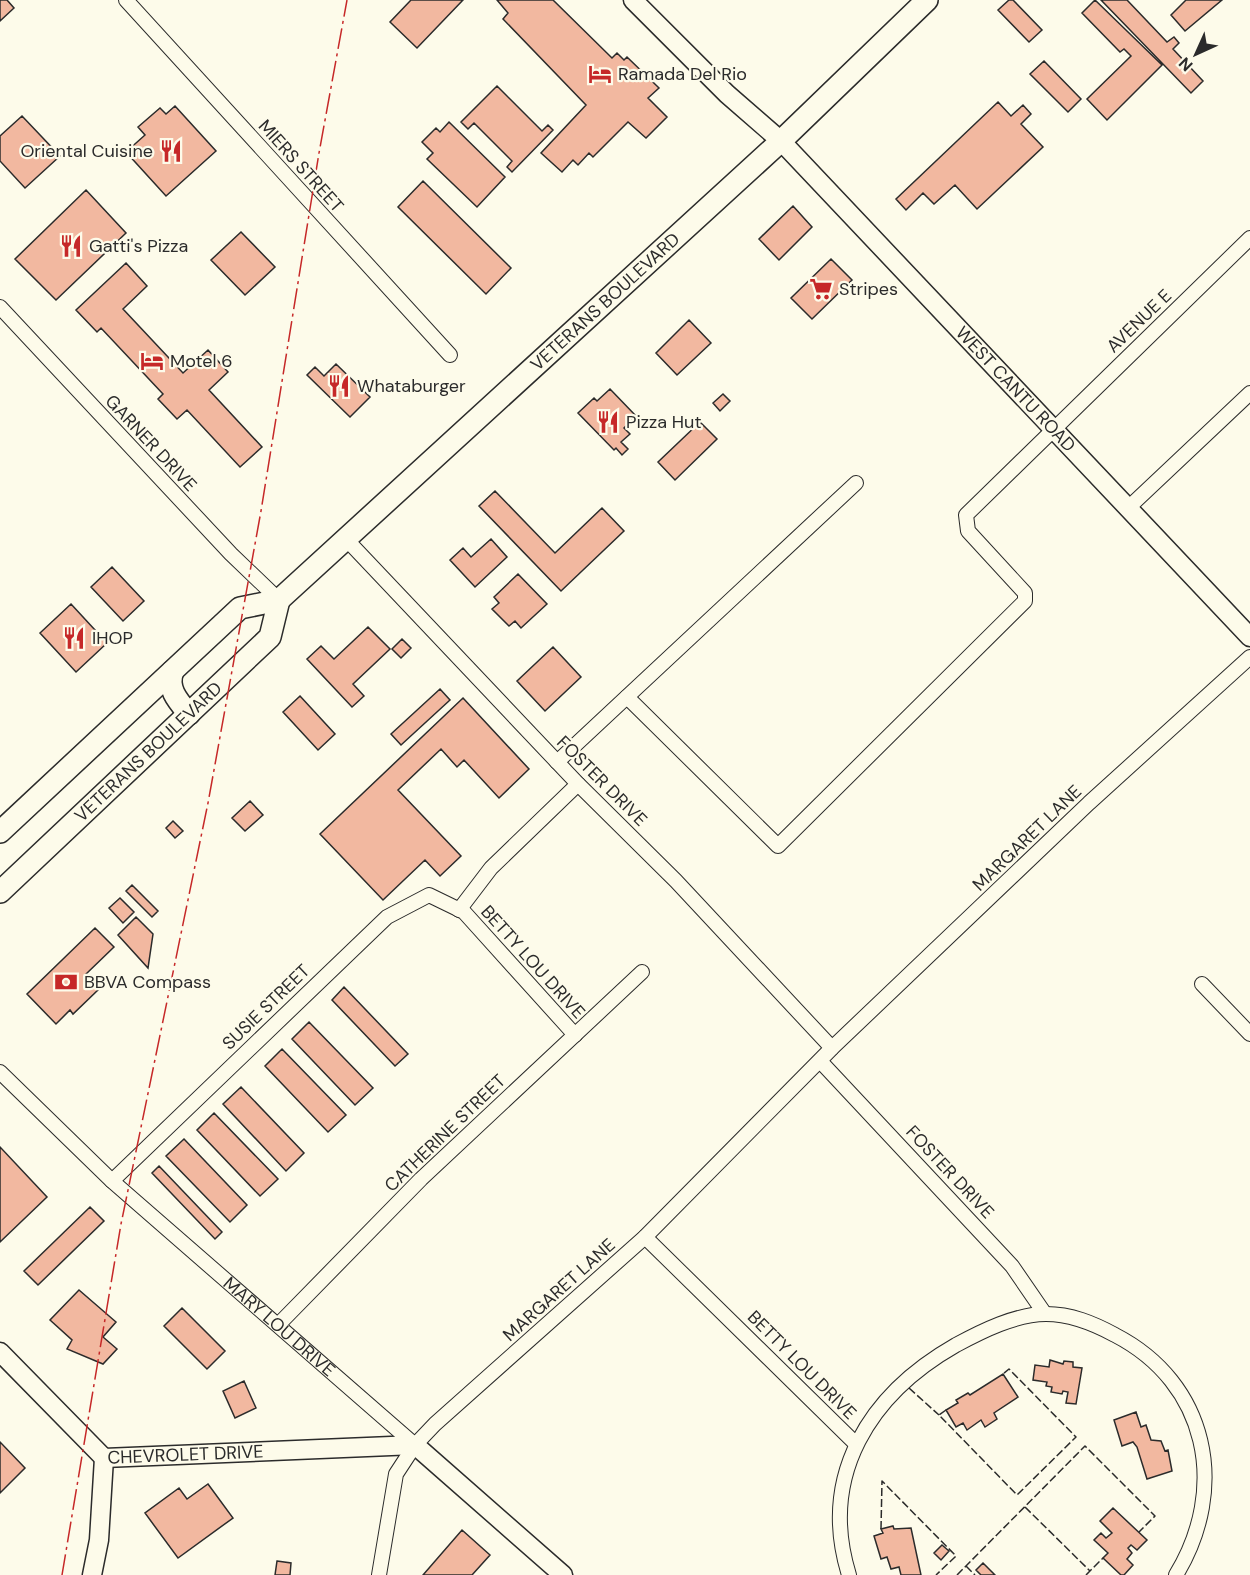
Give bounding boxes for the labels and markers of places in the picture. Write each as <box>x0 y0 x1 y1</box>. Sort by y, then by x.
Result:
hotel icon: Ramada Del Rio <box>587 61 613 87</box>
place label: Ramada Del Rio <box>618 62 747 86</box>
restaurant icon: Oriental Cuisine <box>158 138 184 164</box>
place label: Oriental Cuisine <box>20 139 153 163</box>
restaurant icon: Gatti's Pizza <box>58 233 84 259</box>
place label: Gatti's Pizza <box>89 234 188 258</box>
supermarket icon: Stripes <box>808 276 834 302</box>
place label: Stripes <box>839 277 898 301</box>
hotel icon: Motel 6 <box>139 348 165 374</box>
place label: Motel 6 <box>170 349 233 373</box>
restaurant icon: Whataburger <box>326 373 352 399</box>
place label: Whataburger <box>357 374 466 398</box>
restaurant icon: Pizza Hut <box>595 409 621 435</box>
place label: Pizza Hut <box>626 410 701 434</box>
restaurant icon: IHOP <box>61 625 87 651</box>
place label: IHOP <box>92 626 133 650</box>
bank icon: BBVA Compass <box>53 969 79 995</box>
place label: BBVA Compass <box>84 970 211 994</box>

